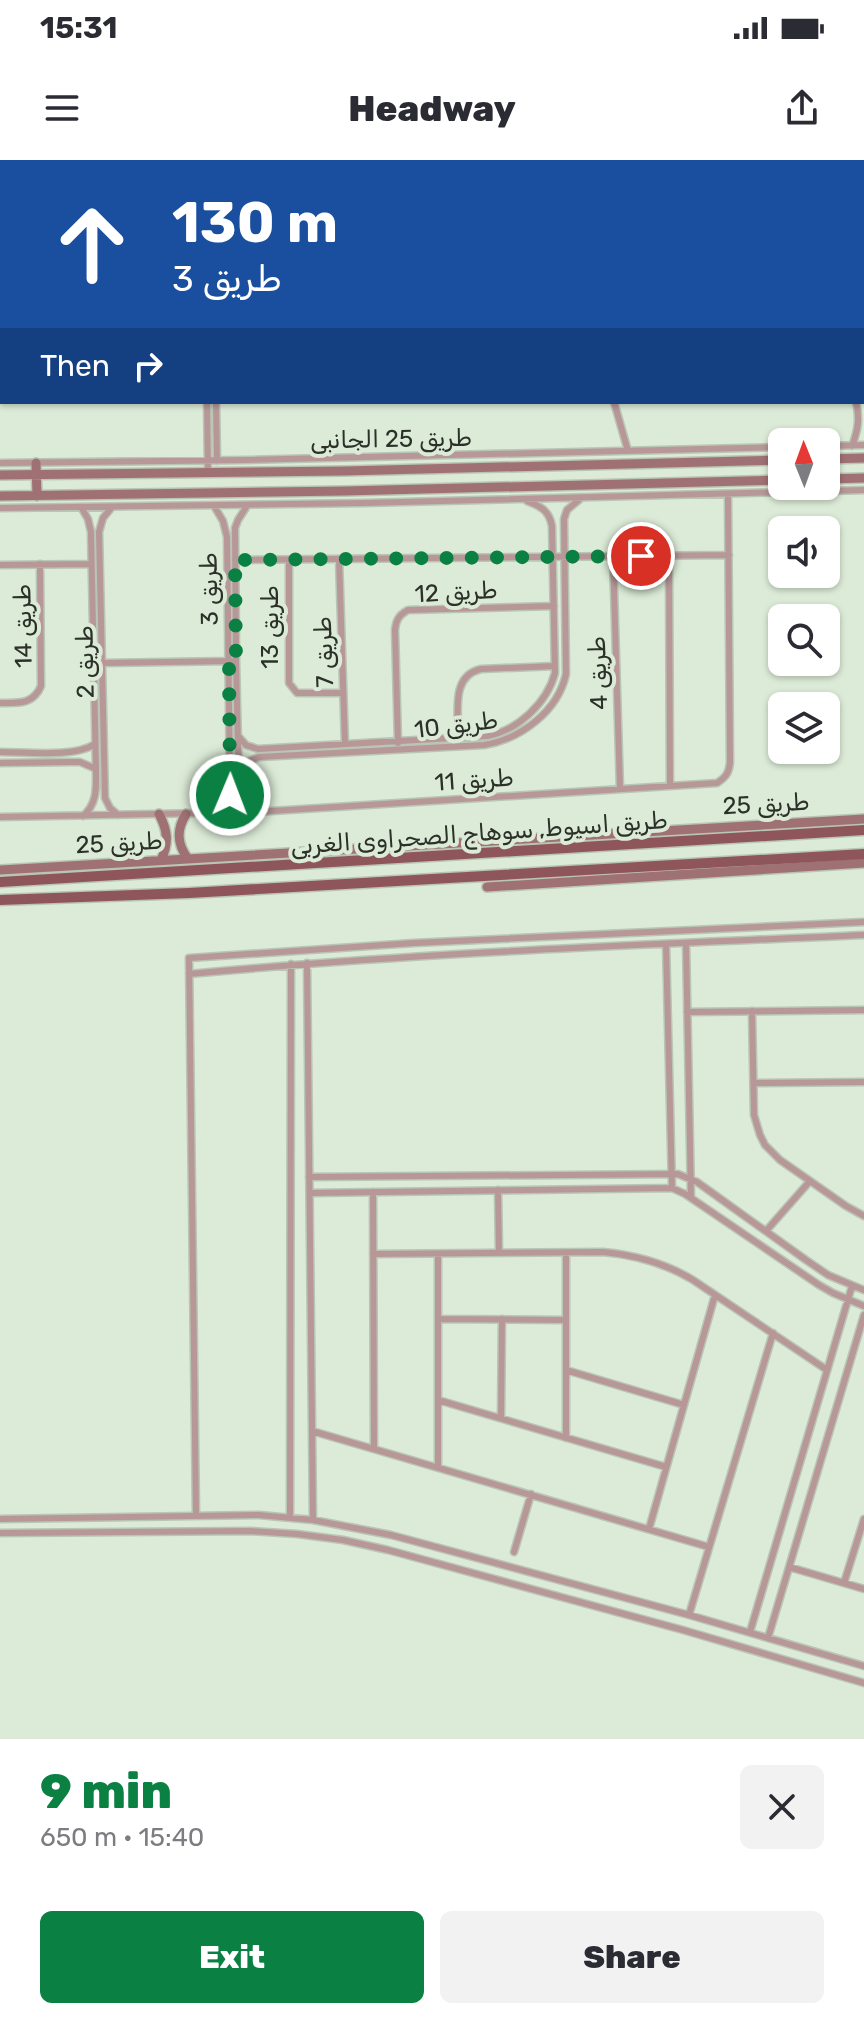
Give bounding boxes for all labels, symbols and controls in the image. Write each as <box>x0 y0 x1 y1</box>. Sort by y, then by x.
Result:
text: 15:31 <box>40 10 117 46</box>
icon: menu <box>40 86 84 130</box>
icon: share <box>780 86 824 130</box>
text: Headway <box>348 87 516 130</box>
text: 130 m <box>172 190 338 256</box>
icon: ahead <box>40 192 144 296</box>
text: طريق 3 <box>172 257 282 300</box>
icon: right <box>126 344 170 388</box>
text: Then <box>40 348 110 384</box>
street label: طريق 25 الجانبى <box>310 424 472 454</box>
north arrow <box>768 428 840 500</box>
map controls <box>768 428 840 764</box>
button: sound <box>768 516 840 588</box>
pin <box>607 522 675 590</box>
icon: arrive <box>619 534 663 578</box>
street label: طريق 3 <box>194 552 224 626</box>
street label: طريق 12 <box>414 576 498 608</box>
street label: طريق 14 <box>8 584 38 668</box>
street label: طريق 13 <box>256 585 284 669</box>
button: search <box>768 604 840 676</box>
street label: طريق 7 <box>309 616 339 688</box>
street label: طريق 2 <box>70 625 100 699</box>
street label: طريق 4 <box>583 636 613 710</box>
button: layers <box>768 692 840 764</box>
street label: طريق 10 <box>413 706 499 744</box>
position arrow <box>188 753 272 837</box>
street label: طريق 11 <box>434 763 514 797</box>
street label: طريق 25 <box>722 788 810 820</box>
street label: طريق اسيوط, سوهاج الصحراوى الغربى <box>289 806 669 862</box>
street label: طريق 25 <box>75 827 163 859</box>
text: 9 min <box>40 1763 172 1820</box>
button: close <box>740 1765 824 1849</box>
text: 650 m · 15:40 <box>40 1822 204 1853</box>
button: Exit <box>40 1911 424 2003</box>
button: Share <box>440 1911 824 2003</box>

